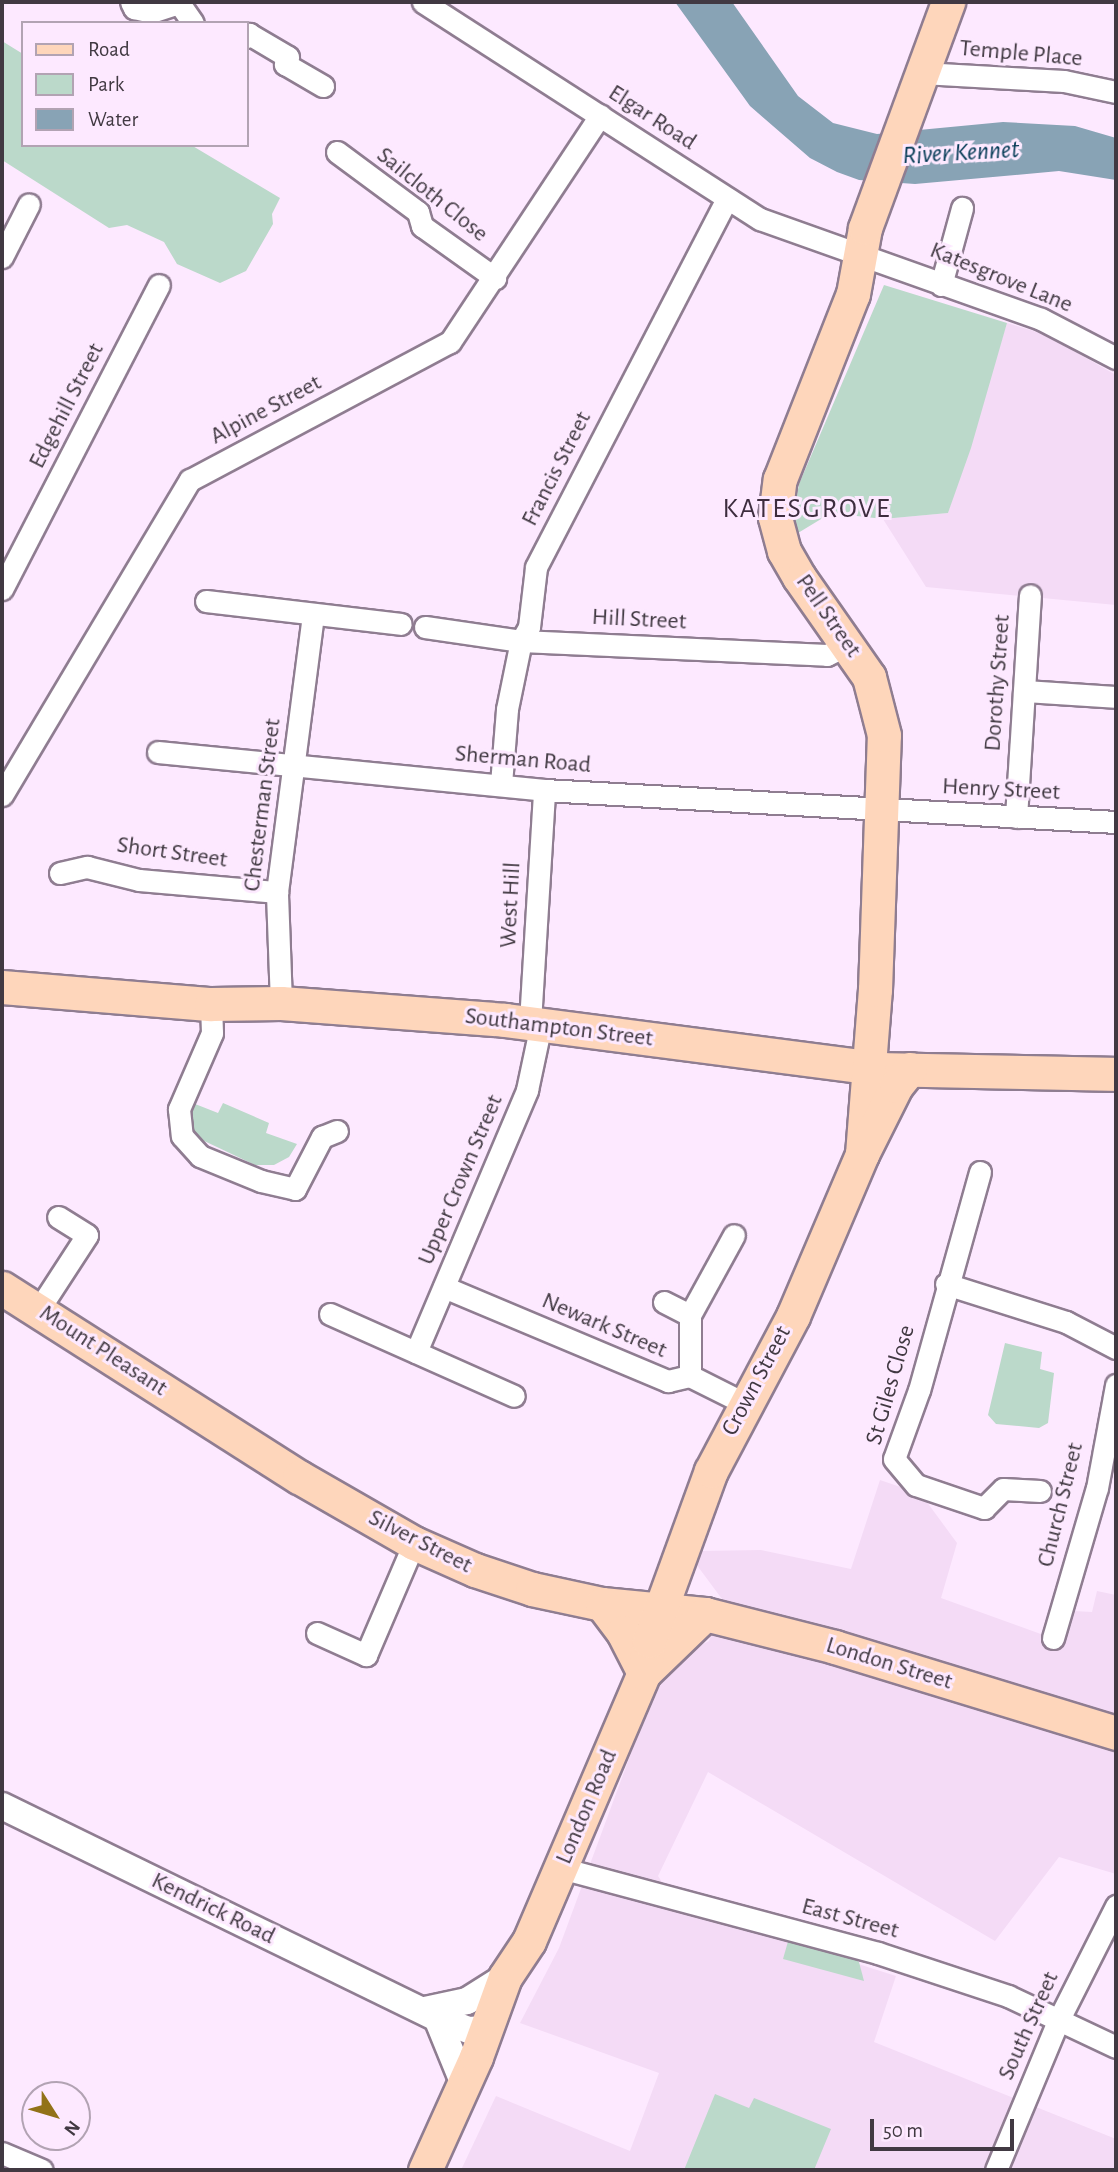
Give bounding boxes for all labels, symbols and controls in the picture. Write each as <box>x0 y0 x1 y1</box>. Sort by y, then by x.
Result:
legend <box>21 21 248 147</box>
street label: Temple Place <box>958 34 1084 74</box>
text: Road <box>88 39 130 60</box>
text: Park <box>88 74 124 95</box>
street label: Elgar Road <box>603 79 701 157</box>
text: Water <box>88 109 138 130</box>
water label: River Kennet <box>902 134 1020 172</box>
street label: Sailcloth Close <box>371 141 493 249</box>
street label: Katesgrove Lane <box>925 236 1077 320</box>
street label: Edgehill Street <box>23 339 111 473</box>
street label: Alpine Street <box>205 369 327 451</box>
street label: Francis Street <box>516 407 598 531</box>
district label: KATESGROVE <box>724 492 890 526</box>
street label: Pell Street <box>789 569 867 663</box>
street label: Hill Street <box>591 603 687 637</box>
street label: Dorothy Street <box>979 614 1017 752</box>
street label: Chesterman Street <box>238 717 288 893</box>
street label: Sherman Road <box>454 740 592 780</box>
street label: Henry Street <box>941 773 1061 807</box>
street label: Short Street <box>115 831 229 875</box>
street label: West Hill <box>494 861 528 949</box>
street label: Southampton Street <box>463 1002 655 1054</box>
street label: Upper Crown Street <box>412 1091 510 1269</box>
street label: Newark Street <box>537 1287 671 1365</box>
street label: Mount Pleasant <box>34 1299 172 1403</box>
street label: Crown Street <box>716 1321 798 1441</box>
street label: St Giles Close <box>860 1322 922 1448</box>
street label: Church Street <box>1032 1440 1090 1570</box>
street label: Silver Street <box>364 1504 476 1580</box>
street label: London Street <box>822 1631 956 1697</box>
street label: London Road <box>550 1745 624 1869</box>
street label: Kendrick Road <box>147 1867 279 1951</box>
street label: East Street <box>798 1892 902 1946</box>
street label: South Street <box>992 1967 1066 2085</box>
north arrow <box>21 2081 91 2151</box>
scale bar <box>873 2106 1016 2150</box>
text: N <box>60 2117 83 2139</box>
text: 50 m <box>883 2120 923 2141</box>

